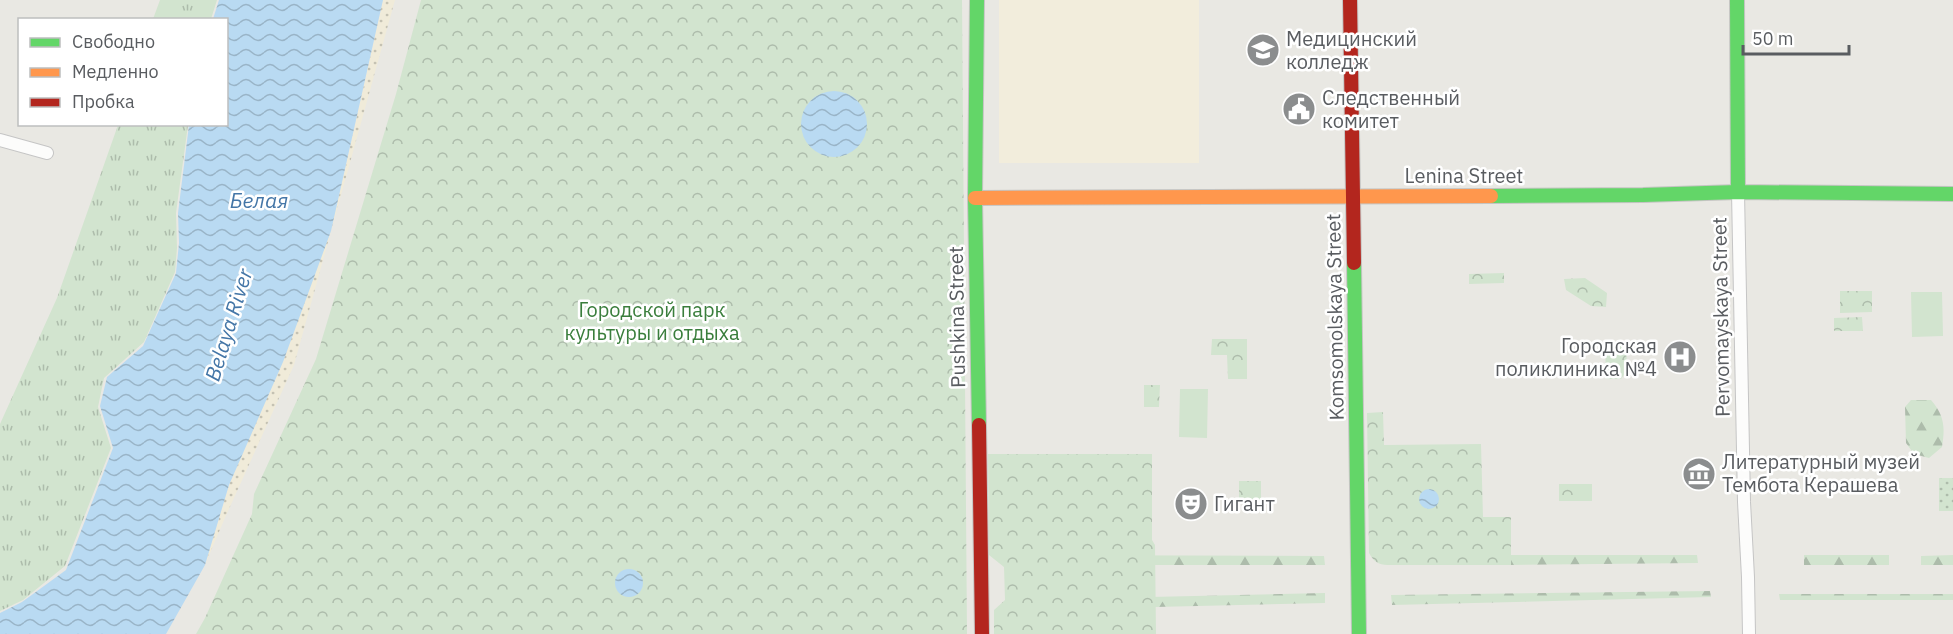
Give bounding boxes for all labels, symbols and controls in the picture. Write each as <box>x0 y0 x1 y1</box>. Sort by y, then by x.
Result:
legend <box>18 18 228 126</box>
scale bar <box>1743 18 1850 56</box>
place label: Медицинский колледж <box>1286 25 1417 75</box>
text: 50 m <box>1752 27 1794 50</box>
text: Свободно <box>72 30 155 53</box>
school or university icon: Медицинский колледж <box>1245 32 1281 68</box>
text: Медленно <box>72 60 159 83</box>
place label: Следственный комитет <box>1322 84 1460 134</box>
text: Пробка <box>72 90 135 113</box>
public building icon: Следственный комитет <box>1281 91 1317 127</box>
street label: Lenina Street <box>1405 162 1523 189</box>
water label: Белая <box>230 186 288 214</box>
street label: Komsomolskaya Street <box>1319 213 1350 421</box>
street label: Pervomayskaya Street <box>1705 217 1736 417</box>
street label: Pushkina Street <box>942 246 971 388</box>
water label: Belaya River <box>198 264 259 384</box>
park label: Городской парк культуры и отдыха <box>564 296 740 346</box>
place label: Городская поликлиника №4 <box>1495 332 1657 382</box>
hospital icon: Городская поликлиника №4 <box>1662 339 1698 375</box>
place label: Литературный музей Тембота Керашева <box>1722 448 1920 498</box>
museum icon: Литературный музей Тембота Керашева <box>1681 456 1717 492</box>
theatre icon: Гигант <box>1173 486 1209 522</box>
place label: Гигант <box>1214 490 1275 517</box>

